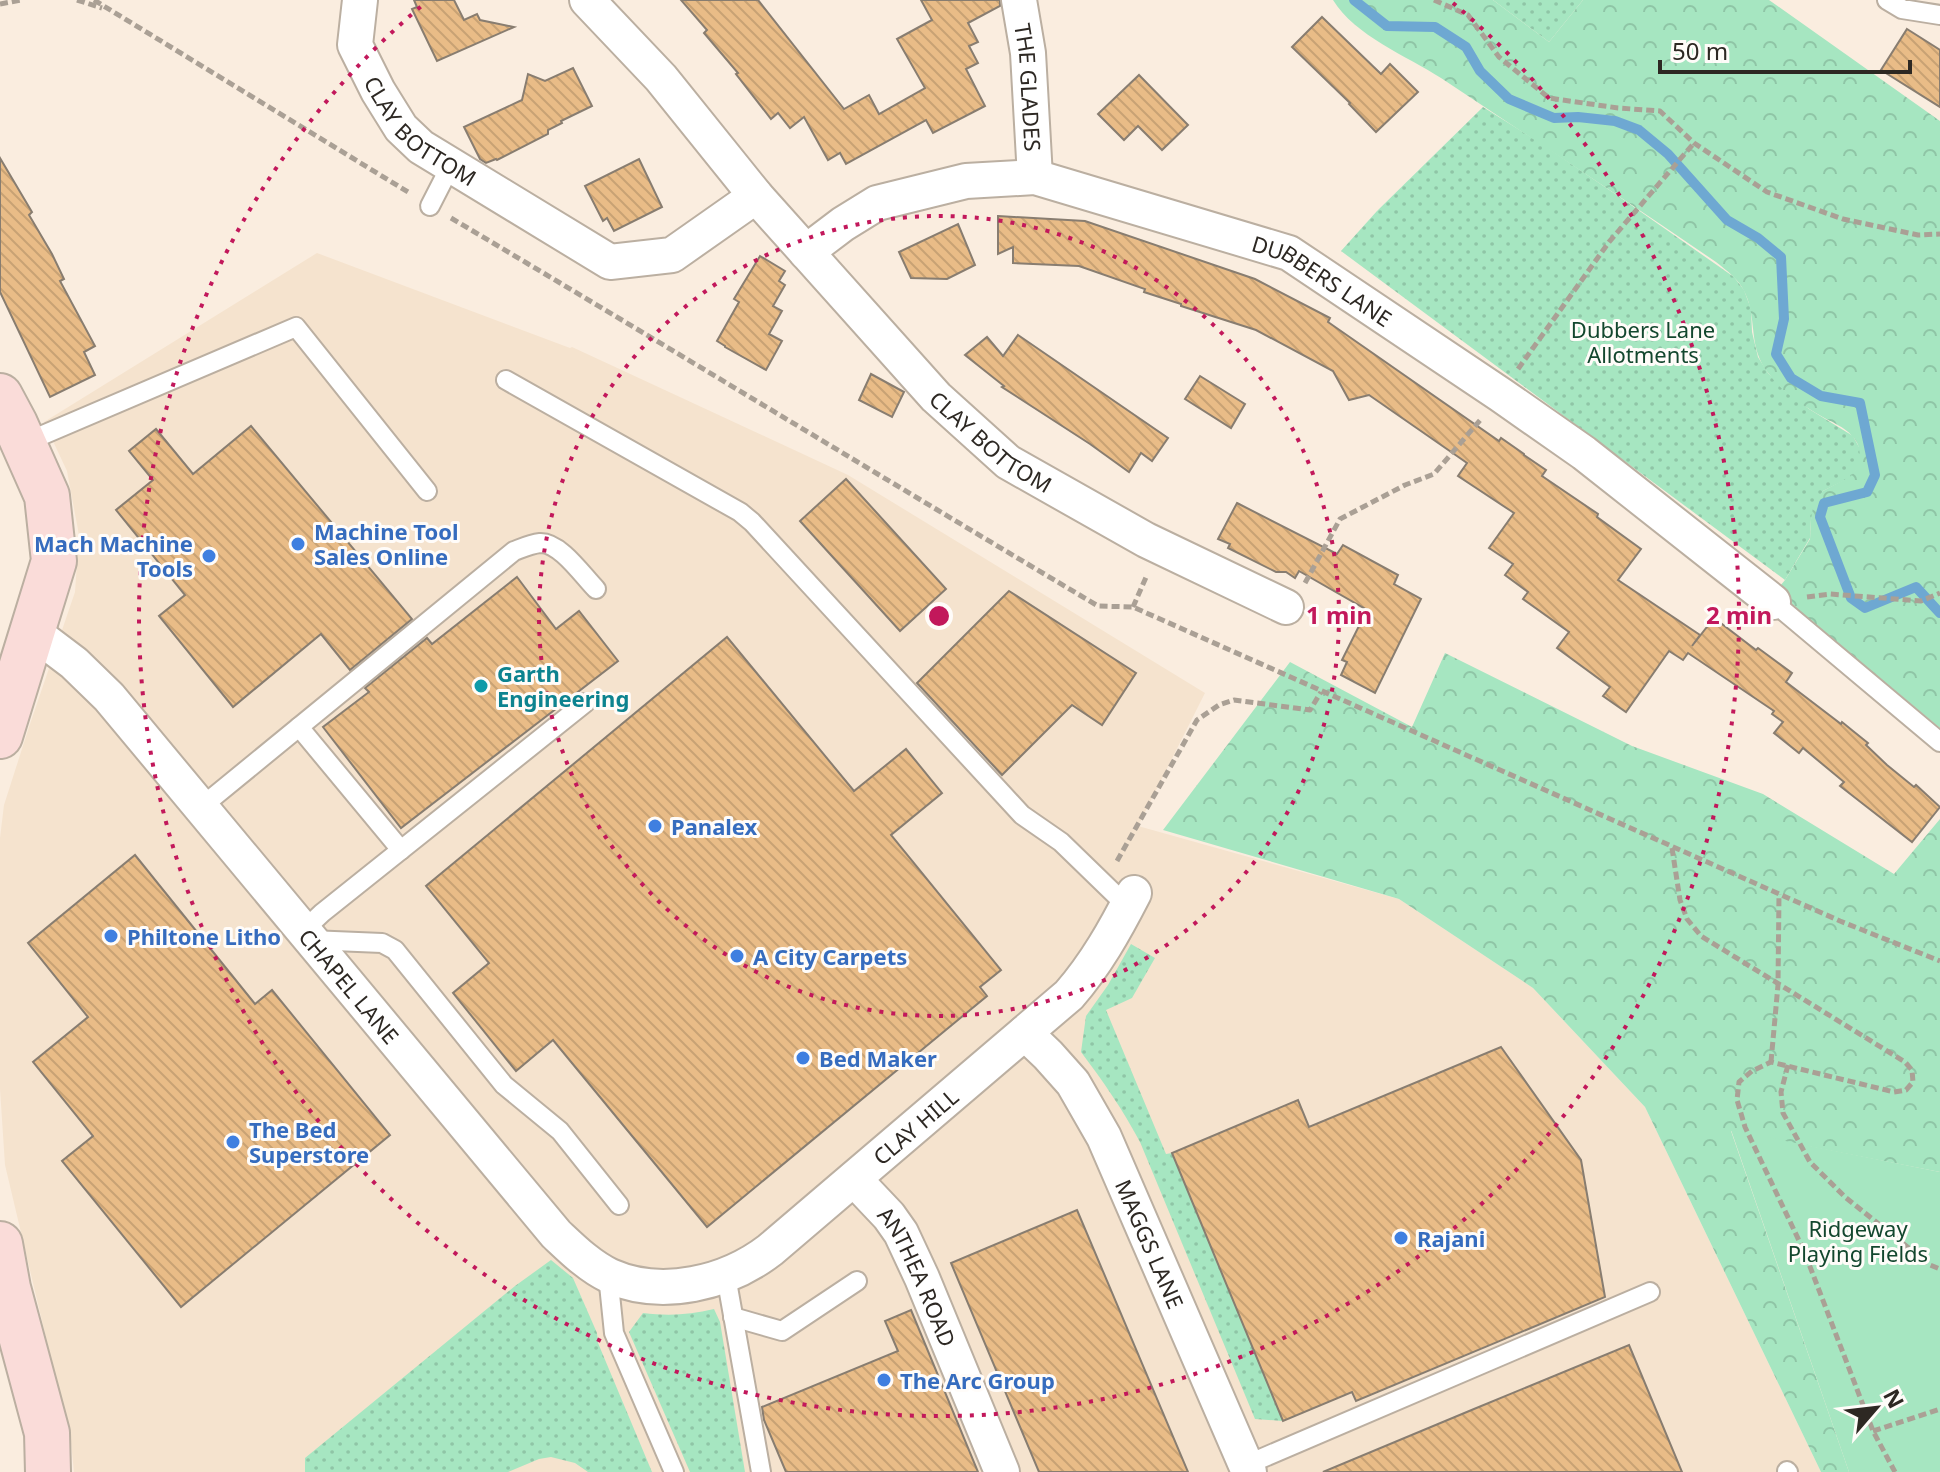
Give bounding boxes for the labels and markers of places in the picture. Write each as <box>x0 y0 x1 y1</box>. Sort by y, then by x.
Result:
place label: Machine Tool Sales Online <box>314 516 459 571</box>
place label: Mach Machine Tools <box>34 528 193 583</box>
marker: Machine Tool Sales Online <box>289 535 307 553</box>
marker: Mach Machine Tools <box>200 547 218 565</box>
centre of rings <box>925 602 953 630</box>
place label: Garth Engineering <box>497 658 629 713</box>
marker: Garth Engineering <box>472 677 490 695</box>
place label: Panalex <box>671 811 758 841</box>
marker: Panalex <box>646 817 664 835</box>
place label: Philtone Litho <box>127 921 281 951</box>
marker: Philtone Litho <box>102 927 120 945</box>
place label: A City Carpets <box>753 941 907 971</box>
marker: A City Carpets <box>728 947 746 965</box>
place label: Bed Maker <box>819 1043 937 1073</box>
marker: Bed Maker <box>794 1049 812 1067</box>
place label: The Bed Superstore <box>249 1114 369 1169</box>
marker: The Bed Superstore <box>224 1133 242 1151</box>
place label: Rajani <box>1417 1223 1485 1253</box>
marker: Rajani <box>1392 1229 1410 1247</box>
place label: The Arc Group <box>900 1365 1055 1395</box>
marker: The Arc Group <box>875 1371 893 1389</box>

